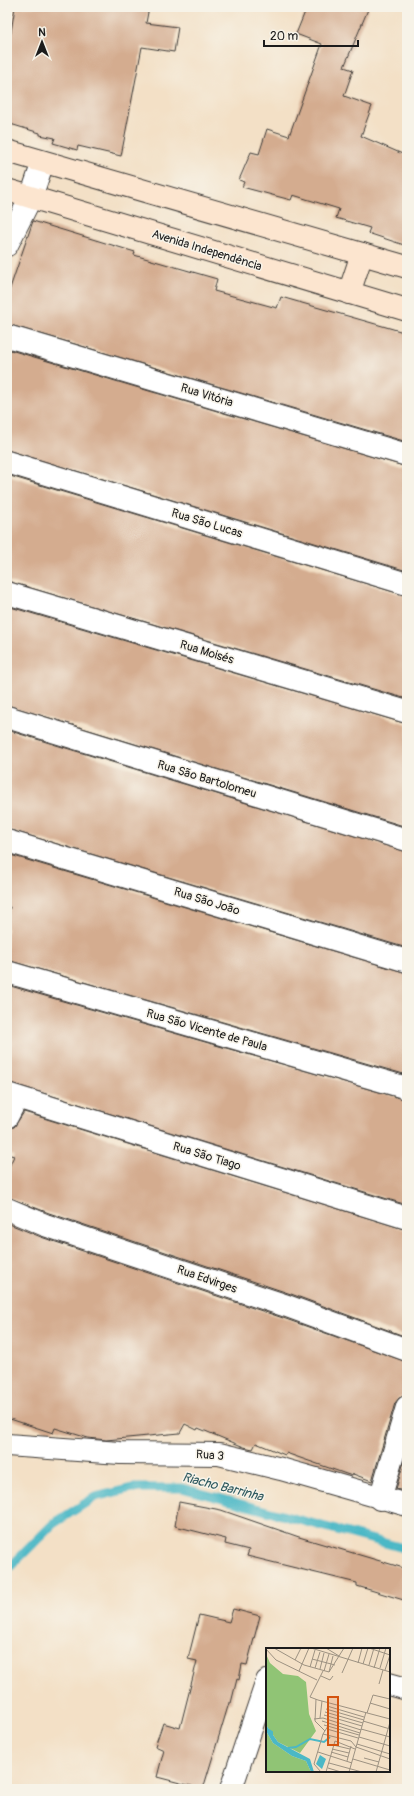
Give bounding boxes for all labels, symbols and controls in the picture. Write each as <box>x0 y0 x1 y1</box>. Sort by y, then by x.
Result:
north arrow <box>22 22 62 62</box>
scale bar <box>264 22 358 48</box>
text: N <box>38 26 46 39</box>
text: 20 m <box>270 29 299 44</box>
street label: Avenida Independência <box>150 227 264 274</box>
street label: Rua Vitória <box>179 380 235 411</box>
street label: Rua São Lucas <box>170 506 245 542</box>
street label: Rua Moisés <box>178 637 236 668</box>
street label: Rua São Bartolomeu <box>155 757 258 802</box>
street label: Rua São João <box>172 884 242 919</box>
street label: Rua São Vicente de Paula <box>145 1006 269 1055</box>
street label: Rua São Tiago <box>171 1139 243 1174</box>
street label: Rua Edvirges <box>175 1262 239 1297</box>
street label: Rua 3 <box>196 1447 225 1464</box>
water label: Riacho Barrinha <box>181 1469 266 1505</box>
inset map <box>266 1648 390 1772</box>

